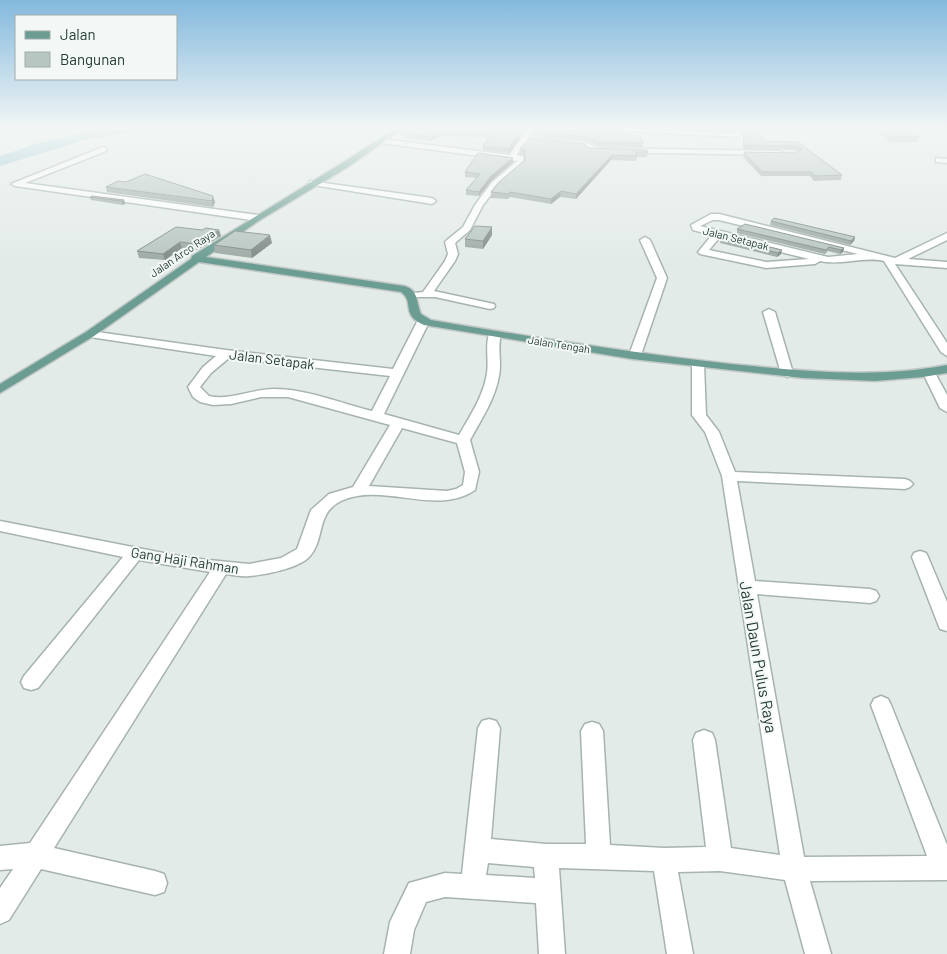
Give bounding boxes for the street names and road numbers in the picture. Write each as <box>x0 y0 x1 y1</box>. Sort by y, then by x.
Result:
street label: Jalan Setapak <box>702 224 771 253</box>
street label: Jalan Arco Raya <box>147 226 217 280</box>
street label: Jalan Tengah <box>527 333 591 355</box>
street label: Jalan Setapak <box>228 345 316 373</box>
street label: Gang Haji Rahman <box>130 543 240 577</box>
street label: Jalan Daun Pulus Raya <box>736 580 782 734</box>

